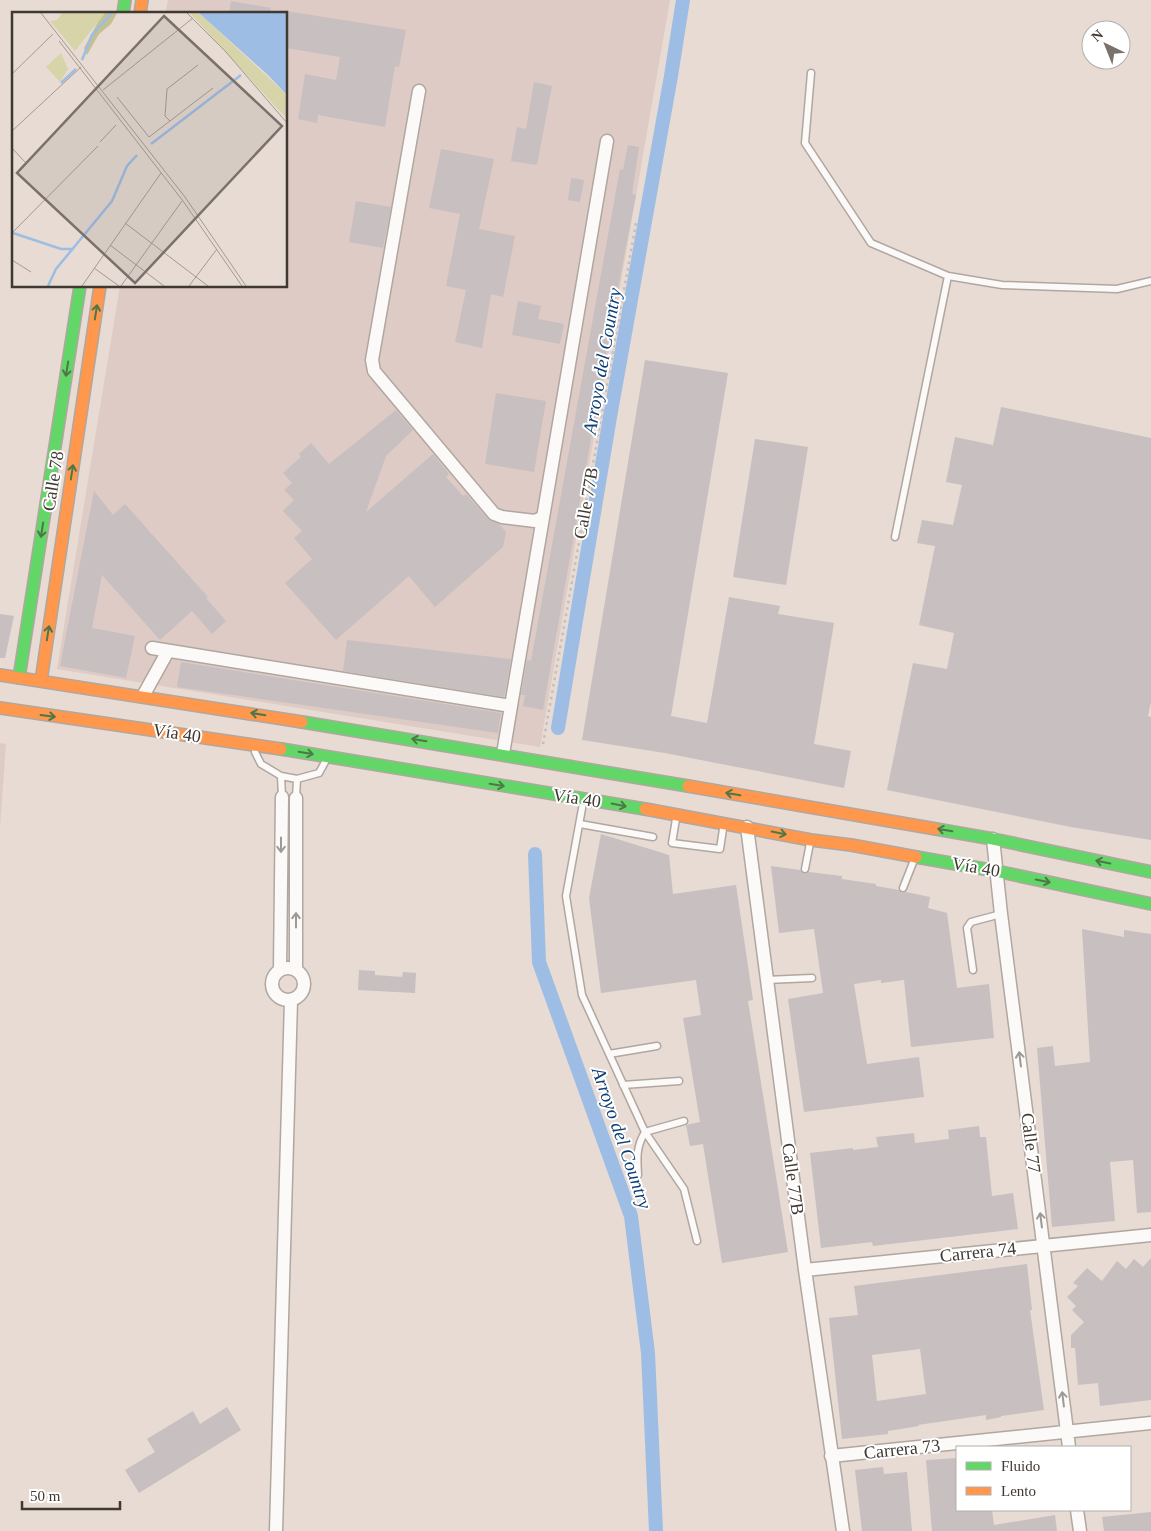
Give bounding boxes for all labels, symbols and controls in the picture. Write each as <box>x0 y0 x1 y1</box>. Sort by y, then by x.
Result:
inset map <box>12 12 288 288</box>
north arrow <box>1081 20 1131 70</box>
text: N <box>1089 27 1106 45</box>
water label: Arroyo del Country <box>578 286 625 438</box>
one-way arrow <box>91 304 101 320</box>
one-way arrow <box>62 361 72 377</box>
street label: Calle 78 <box>38 450 68 512</box>
one-way arrow <box>67 465 77 481</box>
street label: Calle 77B <box>570 466 602 540</box>
one-way arrow <box>37 521 47 537</box>
one-way arrow <box>43 625 53 641</box>
one-way arrow <box>251 709 267 719</box>
one-way arrow <box>40 711 56 721</box>
street label: Vía 40 <box>151 719 203 747</box>
one-way arrow <box>411 735 427 745</box>
one-way arrow <box>297 749 313 759</box>
one-way arrow <box>488 780 504 790</box>
street label: Vía 40 <box>551 784 603 812</box>
one-way arrow <box>725 788 741 798</box>
one-way arrow <box>610 800 626 810</box>
one-way arrow <box>937 825 953 835</box>
one-way arrow <box>770 829 786 839</box>
one-way arrow <box>277 837 286 853</box>
street label: Vía 40 <box>950 853 1002 881</box>
one-way arrow <box>1096 857 1112 866</box>
one-way arrow <box>1035 877 1051 886</box>
one-way arrow <box>291 912 301 928</box>
one-way arrow <box>1015 1052 1025 1068</box>
water label: Arroyo del Country <box>587 1063 656 1212</box>
street label: Calle 77 <box>1017 1112 1045 1174</box>
street label: Calle 77B <box>778 1142 808 1216</box>
one-way arrow <box>1036 1213 1046 1229</box>
street label: Carrera 74 <box>939 1238 1017 1266</box>
one-way arrow <box>1058 1391 1068 1407</box>
street label: Carrera 73 <box>863 1435 941 1463</box>
legend <box>956 1446 1131 1511</box>
text: Fluido <box>1001 1458 1040 1474</box>
scale bar <box>22 1478 120 1510</box>
text: Lento <box>1001 1483 1036 1499</box>
text: 50 m <box>30 1488 61 1504</box>

